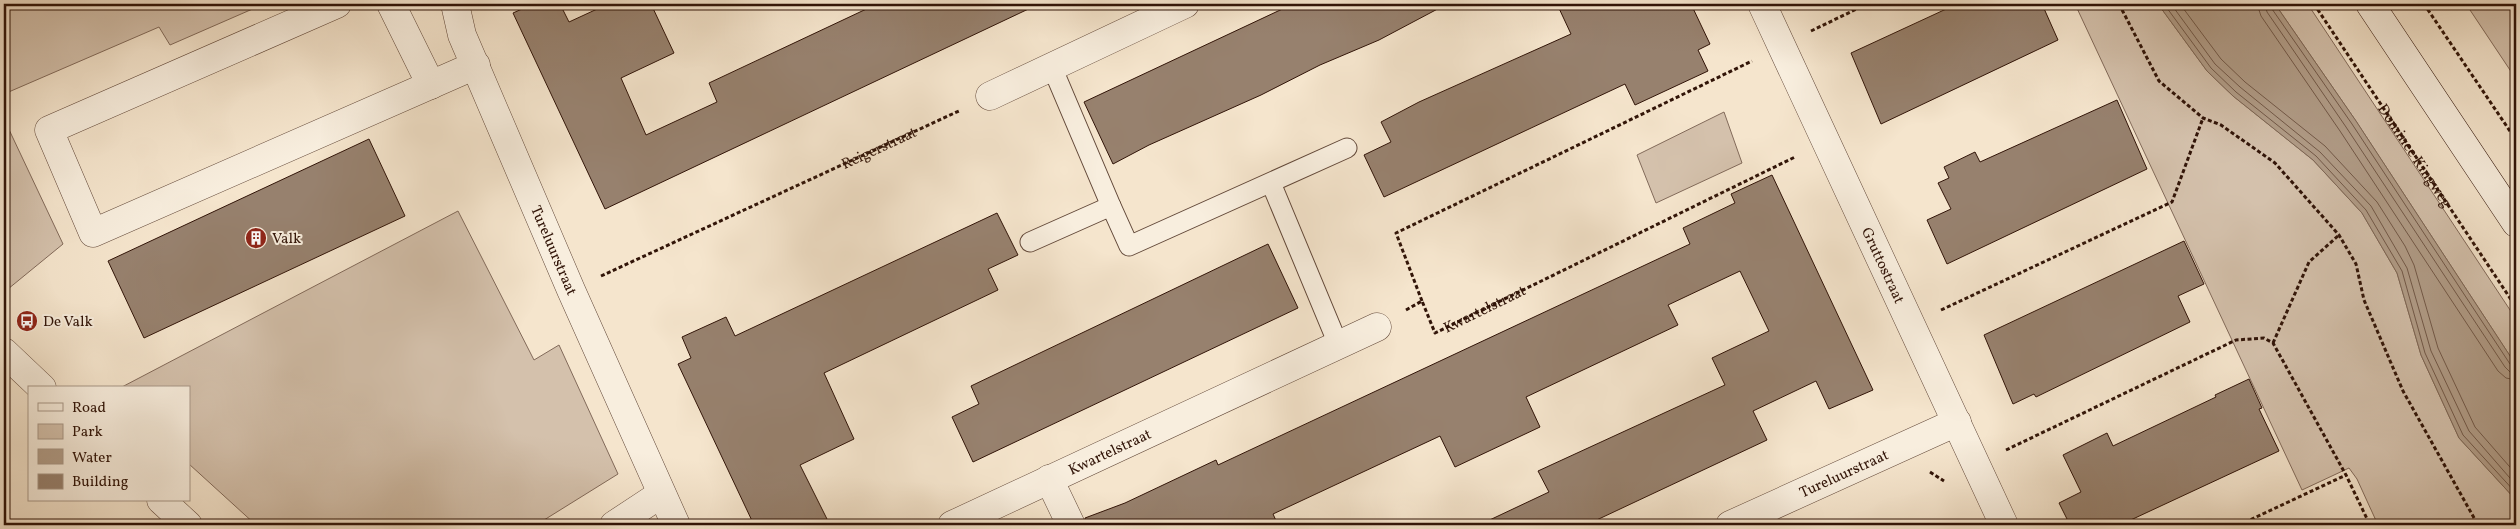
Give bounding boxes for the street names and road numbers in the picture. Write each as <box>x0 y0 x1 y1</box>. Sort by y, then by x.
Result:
street label: Dominee Kingweg <box>2372 100 2456 213</box>
street label: Reigerstraat <box>838 123 921 176</box>
street label: Tureluurstraat <box>524 203 581 299</box>
street label: Gruttostraat <box>1855 224 1909 307</box>
street label: Kwartelstraat <box>1440 281 1530 339</box>
street label: Kwartelstraat <box>1065 425 1155 481</box>
street label: Tureluurstraat <box>1797 445 1892 504</box>

